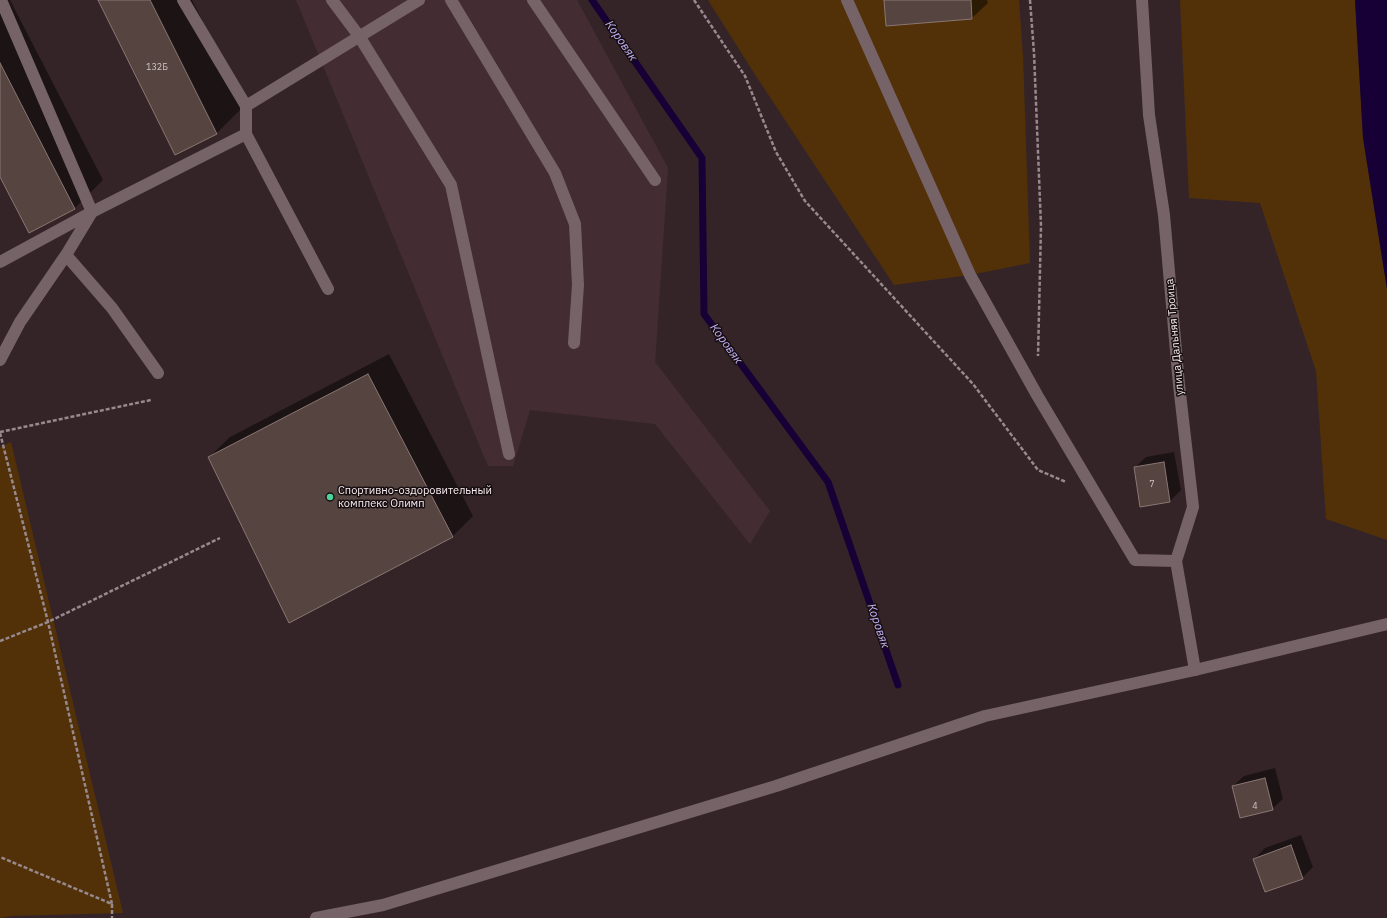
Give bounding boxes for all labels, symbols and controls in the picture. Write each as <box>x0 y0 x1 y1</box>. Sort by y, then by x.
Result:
water label: Коровяк <box>602 18 640 64</box>
house number: 132Б <box>146 62 168 72</box>
street label: улица Дальняя Троица <box>1163 278 1187 396</box>
water label: Коровяк <box>707 321 745 367</box>
house number: 7 <box>1149 479 1155 489</box>
place label: Спортивно-оздоровительный комплекс Олимп <box>338 484 492 510</box>
marker: Спортивно-оздоровительный комплекс Олимп <box>325 492 335 502</box>
water label: Коровяк <box>864 602 892 650</box>
house number: 4 <box>1252 801 1258 811</box>

